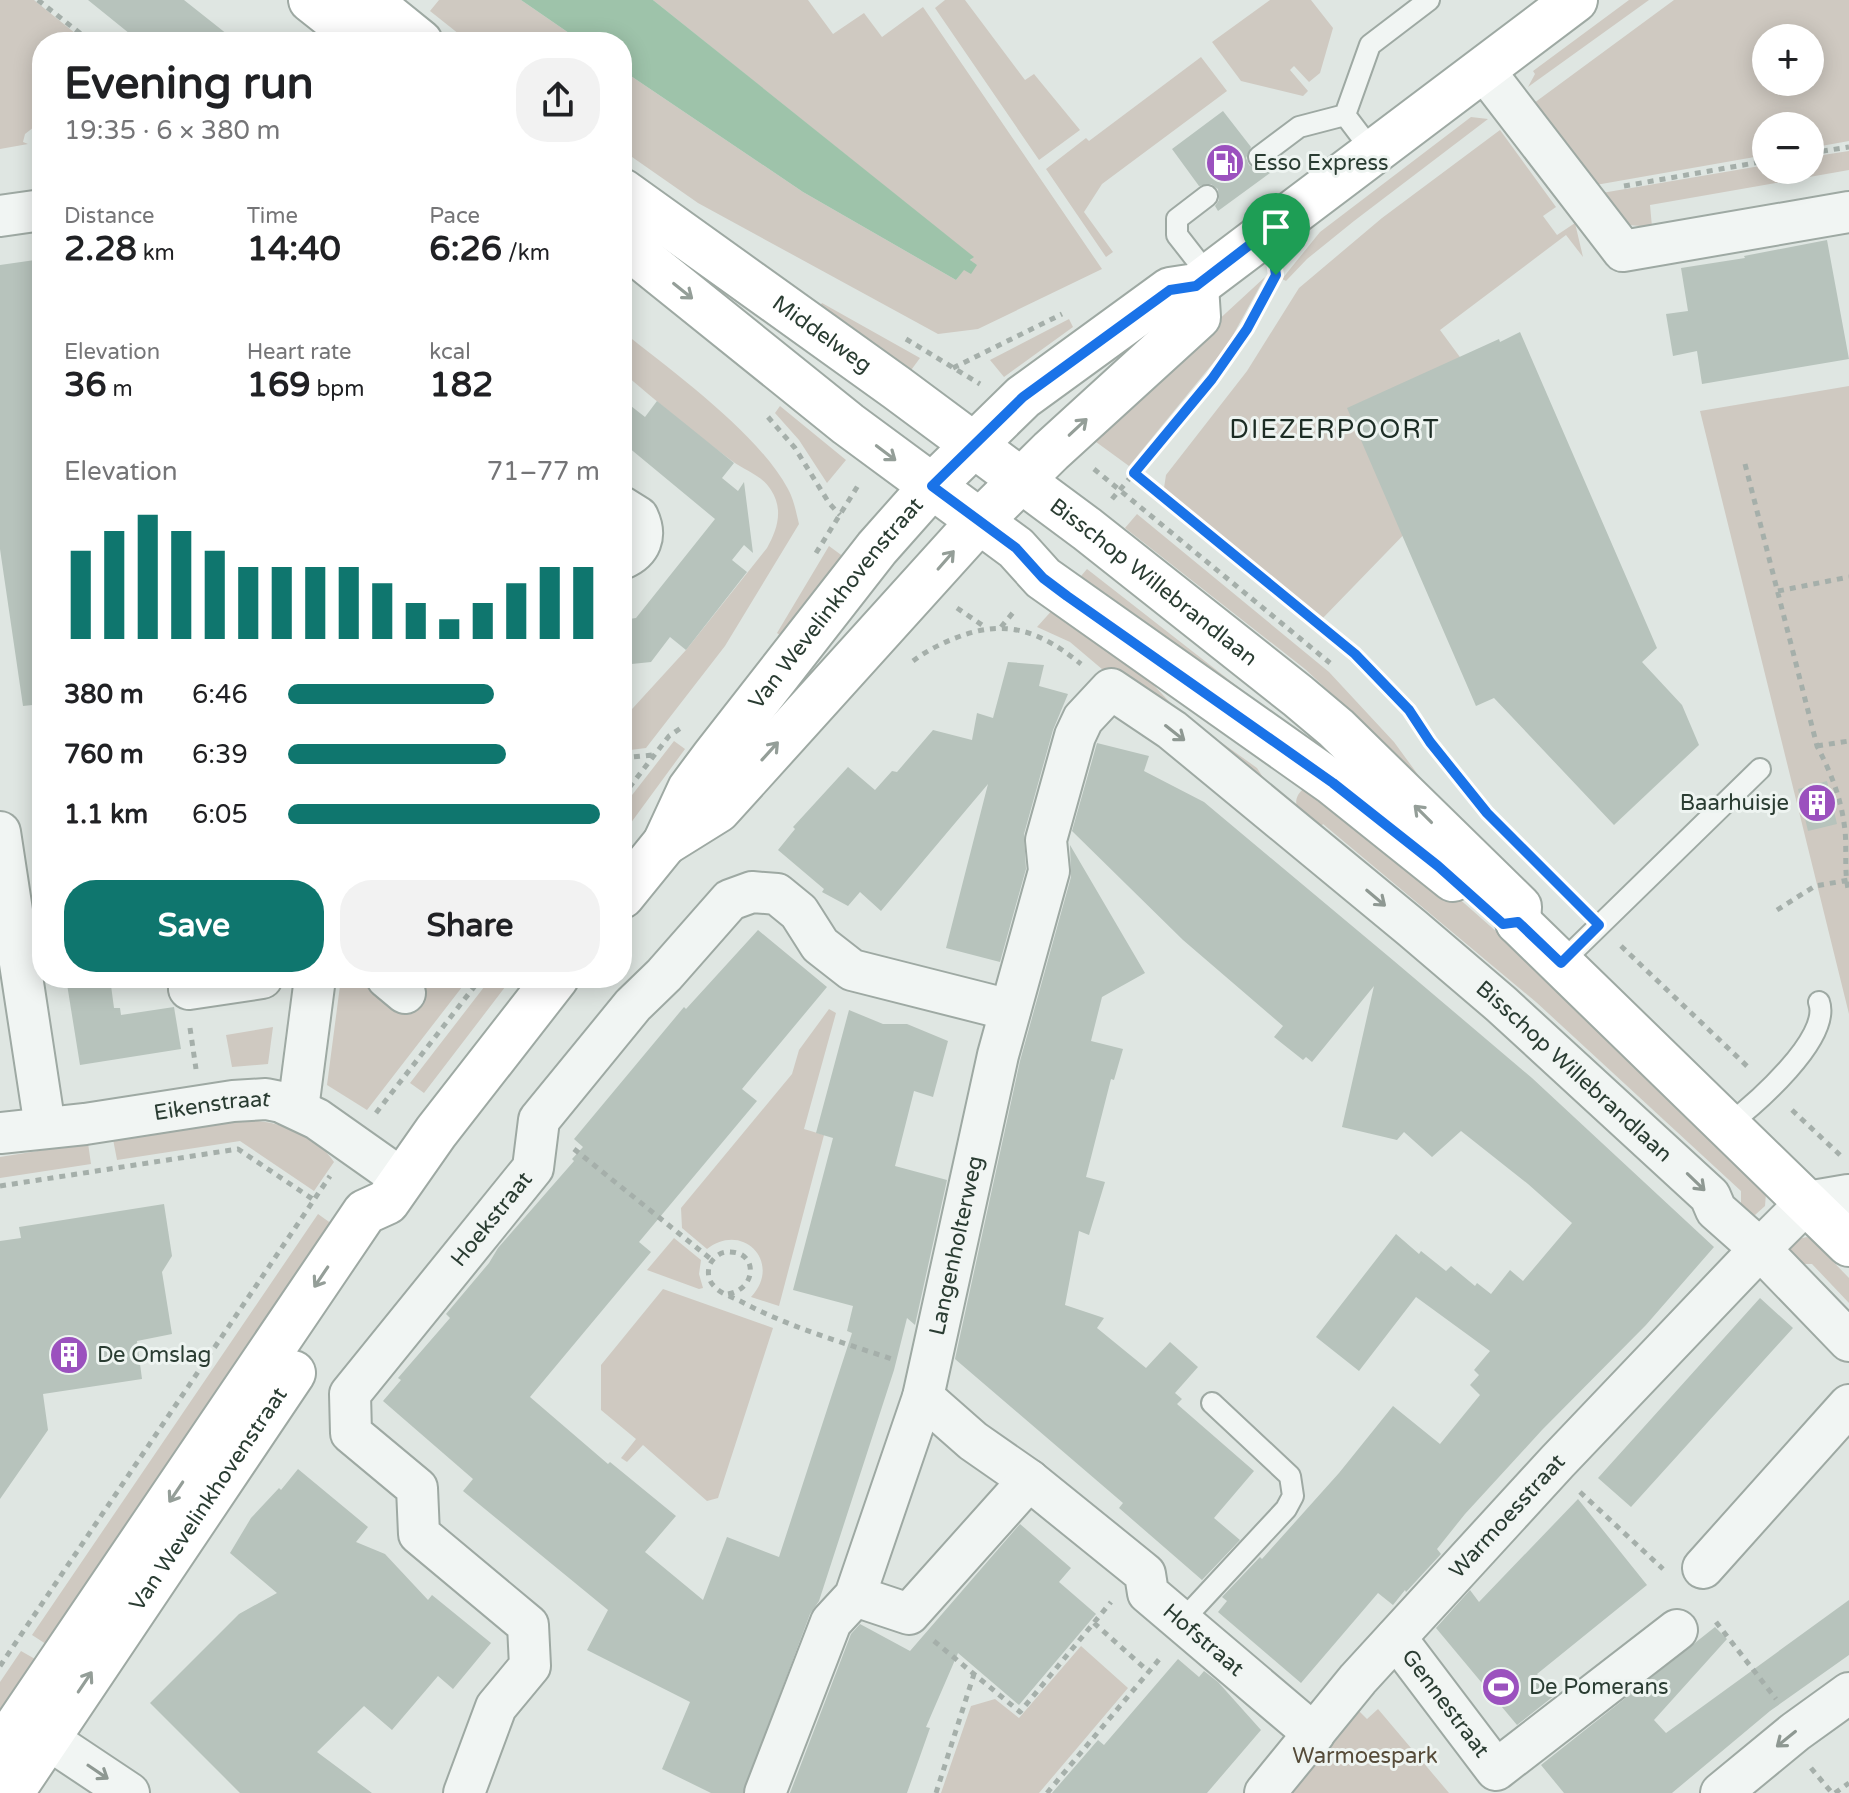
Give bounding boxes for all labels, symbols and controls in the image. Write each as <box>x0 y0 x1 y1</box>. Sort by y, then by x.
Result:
map controls <box>1752 24 1824 184</box>
button: + <box>1752 24 1824 96</box>
text: Evening run <box>64 58 313 111</box>
button: share <box>516 58 600 142</box>
button: − <box>1752 112 1824 184</box>
text: 19:35 · 6 × 380 m <box>64 115 280 146</box>
fuel station icon: Esso Express <box>1204 142 1246 184</box>
place label: Esso Express <box>1253 150 1389 176</box>
pin <box>1242 193 1310 275</box>
text: Distance <box>64 203 155 229</box>
text: Time <box>247 203 298 229</box>
text: Pace <box>429 203 480 229</box>
icon: arrive <box>1254 205 1298 249</box>
text: 2.28 <box>64 229 137 270</box>
text: 14:40 <box>247 229 341 270</box>
text: 6:26 <box>429 229 502 270</box>
text: km <box>137 240 175 266</box>
text: /km <box>502 240 550 266</box>
one-way arrow <box>672 282 693 300</box>
street label: Middelweg <box>767 290 877 379</box>
text: Elevation <box>64 339 160 365</box>
text: Heart rate <box>247 339 352 365</box>
text: kcal <box>429 339 471 365</box>
text: 36 <box>64 365 107 406</box>
text: 169 <box>247 365 311 406</box>
text: 182 <box>429 365 493 406</box>
text: m <box>107 376 133 402</box>
text: bpm <box>311 376 364 402</box>
district label: DIEZERPOORT <box>1229 414 1441 445</box>
one-way arrow <box>1068 418 1088 436</box>
one-way arrow <box>875 444 896 461</box>
text: Elevation <box>64 456 178 487</box>
text: 71–77 m <box>487 456 600 487</box>
street label: Van Wevelinkhovenstraat <box>743 492 929 714</box>
street label: Bisschop Willebrandlaan <box>1045 493 1262 672</box>
one-way arrow <box>937 550 955 570</box>
text: 380 m <box>64 679 144 710</box>
text: 6:46 <box>192 679 248 710</box>
one-way arrow <box>1164 724 1185 741</box>
text: 760 m <box>64 739 144 770</box>
text: 6:39 <box>192 739 248 770</box>
one-way arrow <box>761 742 779 762</box>
building icon: Baarhuisje <box>1796 782 1838 824</box>
place label: Baarhuisje <box>1680 790 1789 816</box>
text: 1.1 km <box>64 799 148 830</box>
text: 6:05 <box>192 799 248 830</box>
one-way arrow <box>1413 804 1433 823</box>
button: Save <box>64 880 324 972</box>
button: Share <box>340 880 600 972</box>
one-way arrow <box>1365 889 1386 907</box>
street label: Bisschop Willebrandlaan <box>1471 975 1677 1168</box>
street label: Eikenstraat <box>152 1085 273 1126</box>
street label: Langenholterweg <box>924 1153 989 1338</box>
street label: Hoekstraat <box>446 1167 538 1272</box>
one-way arrow <box>1686 1173 1706 1192</box>
one-way arrow <box>313 1265 330 1287</box>
building icon: De Omslag <box>48 1334 90 1376</box>
place label: De Omslag <box>97 1342 211 1368</box>
street label: Van Wevelinkhovenstraat <box>124 1382 293 1616</box>
street label: Warmoesstraat <box>1444 1449 1571 1584</box>
one-way arrow <box>167 1480 184 1502</box>
street label: Hofstraat <box>1157 1598 1249 1682</box>
street label: Gennestraat <box>1396 1644 1495 1762</box>
sports icon: De Pomerans <box>1480 1666 1522 1708</box>
one-way arrow <box>77 1671 93 1693</box>
place label: De Pomerans <box>1529 1674 1669 1700</box>
one-way arrow <box>1776 1730 1797 1748</box>
park label: Warmoespark <box>1292 1743 1438 1769</box>
one-way arrow <box>87 1764 109 1781</box>

